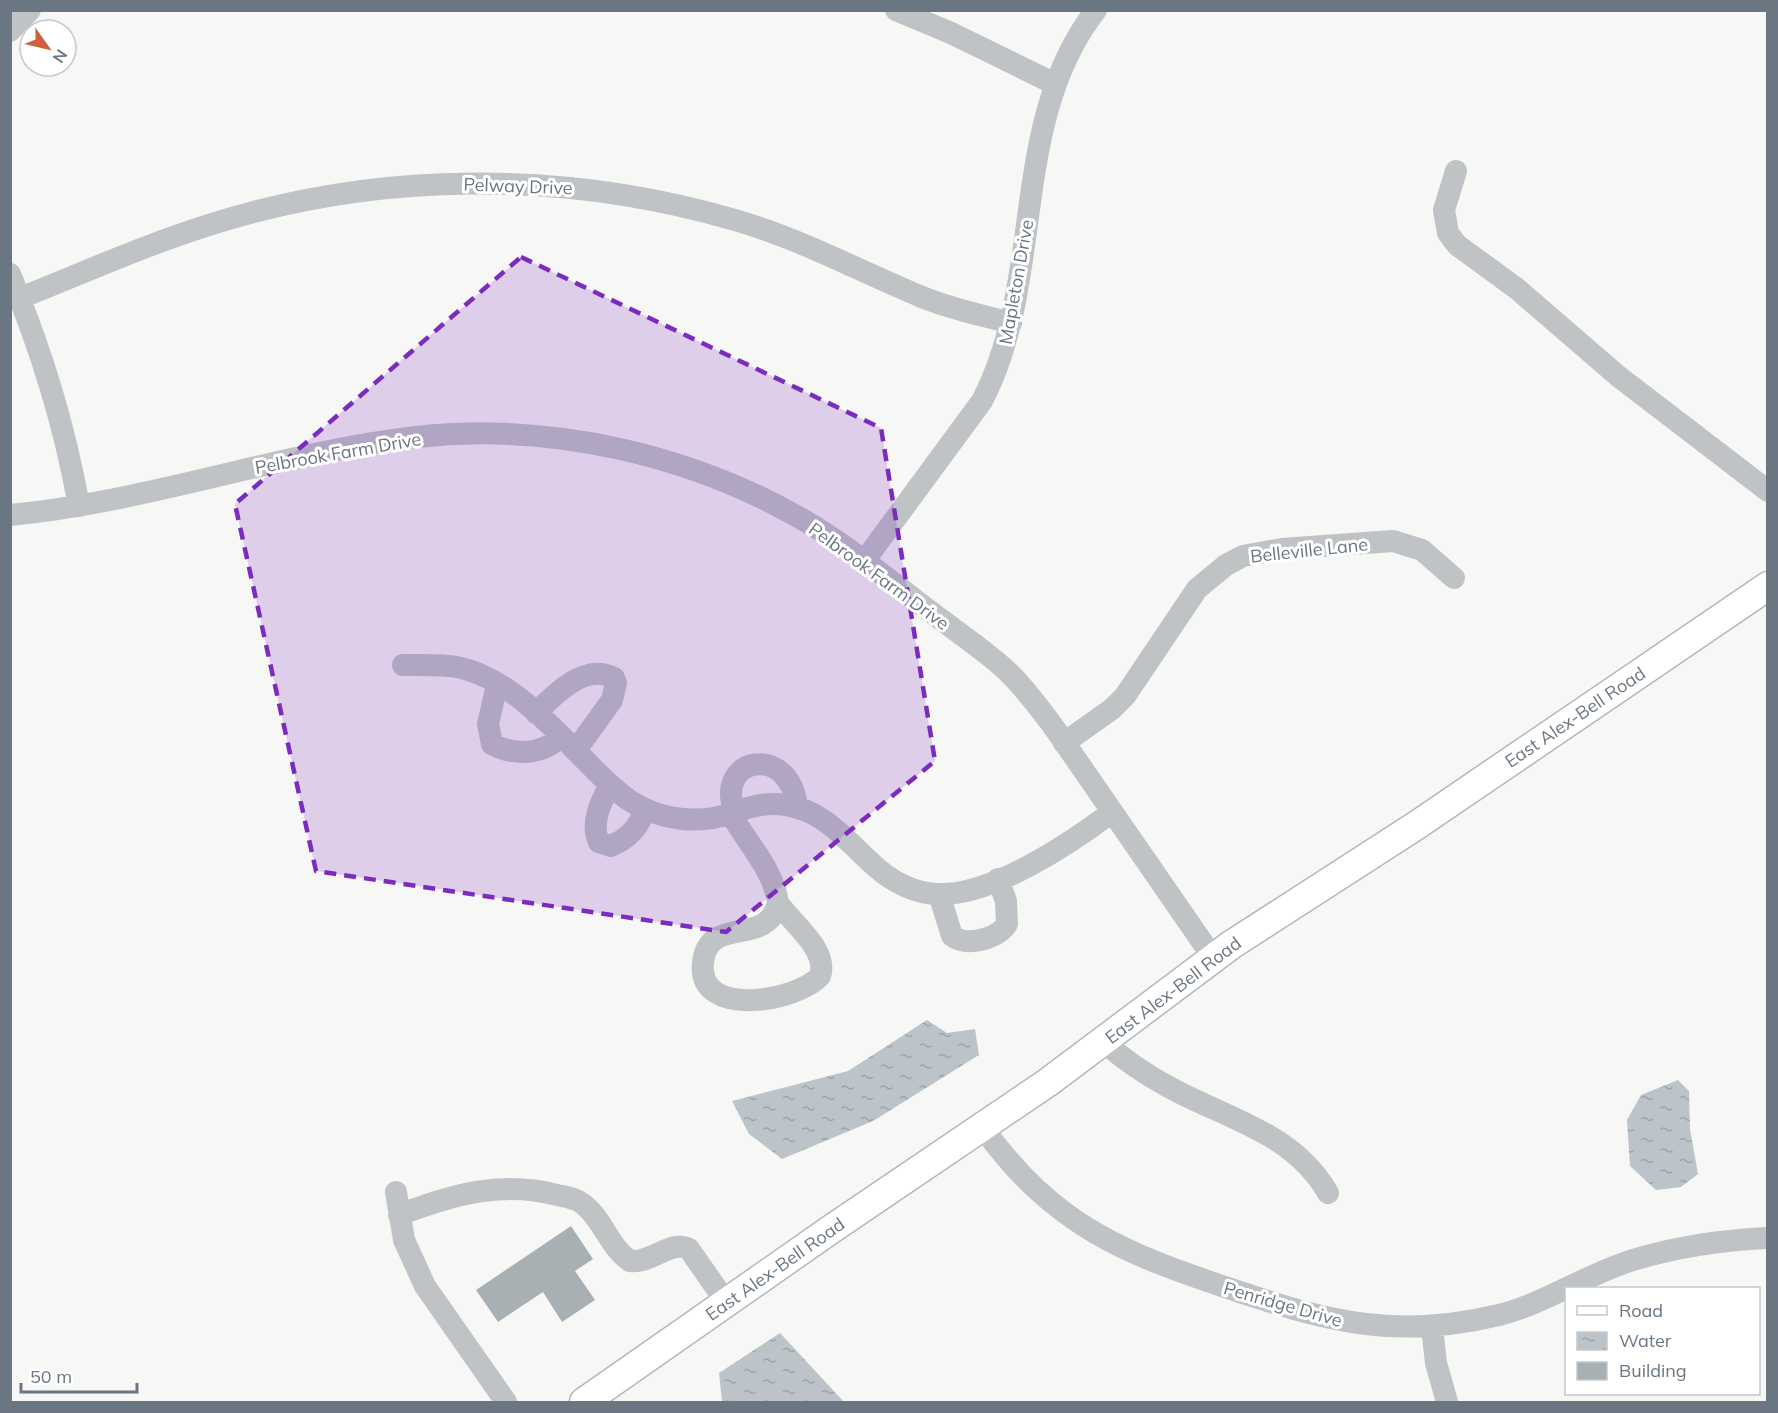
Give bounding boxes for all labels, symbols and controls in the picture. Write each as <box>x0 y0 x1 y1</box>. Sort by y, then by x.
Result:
north arrow <box>18 18 78 78</box>
text: N <box>49 46 72 67</box>
street label: Pelway Drive <box>463 173 573 199</box>
street label: Mapleton Drive <box>994 218 1038 346</box>
street label: Pelbrook Farm Drive <box>253 427 423 479</box>
street label: Pelbrook Farm Drive <box>804 517 954 635</box>
street label: Belleville Lane <box>1249 532 1369 568</box>
street label: East Alex-Bell Road <box>1500 661 1650 773</box>
street label: East Alex-Bell Road <box>1100 931 1246 1049</box>
street label: East Alex-Bell Road <box>701 1212 849 1326</box>
street label: Penridge Drive <box>1221 1276 1345 1332</box>
legend <box>1565 1287 1760 1395</box>
text: Road <box>1619 1299 1663 1322</box>
text: Water <box>1619 1329 1672 1352</box>
scale bar <box>21 1356 136 1394</box>
text: Building <box>1619 1359 1687 1382</box>
text: 50 m <box>30 1365 72 1388</box>

